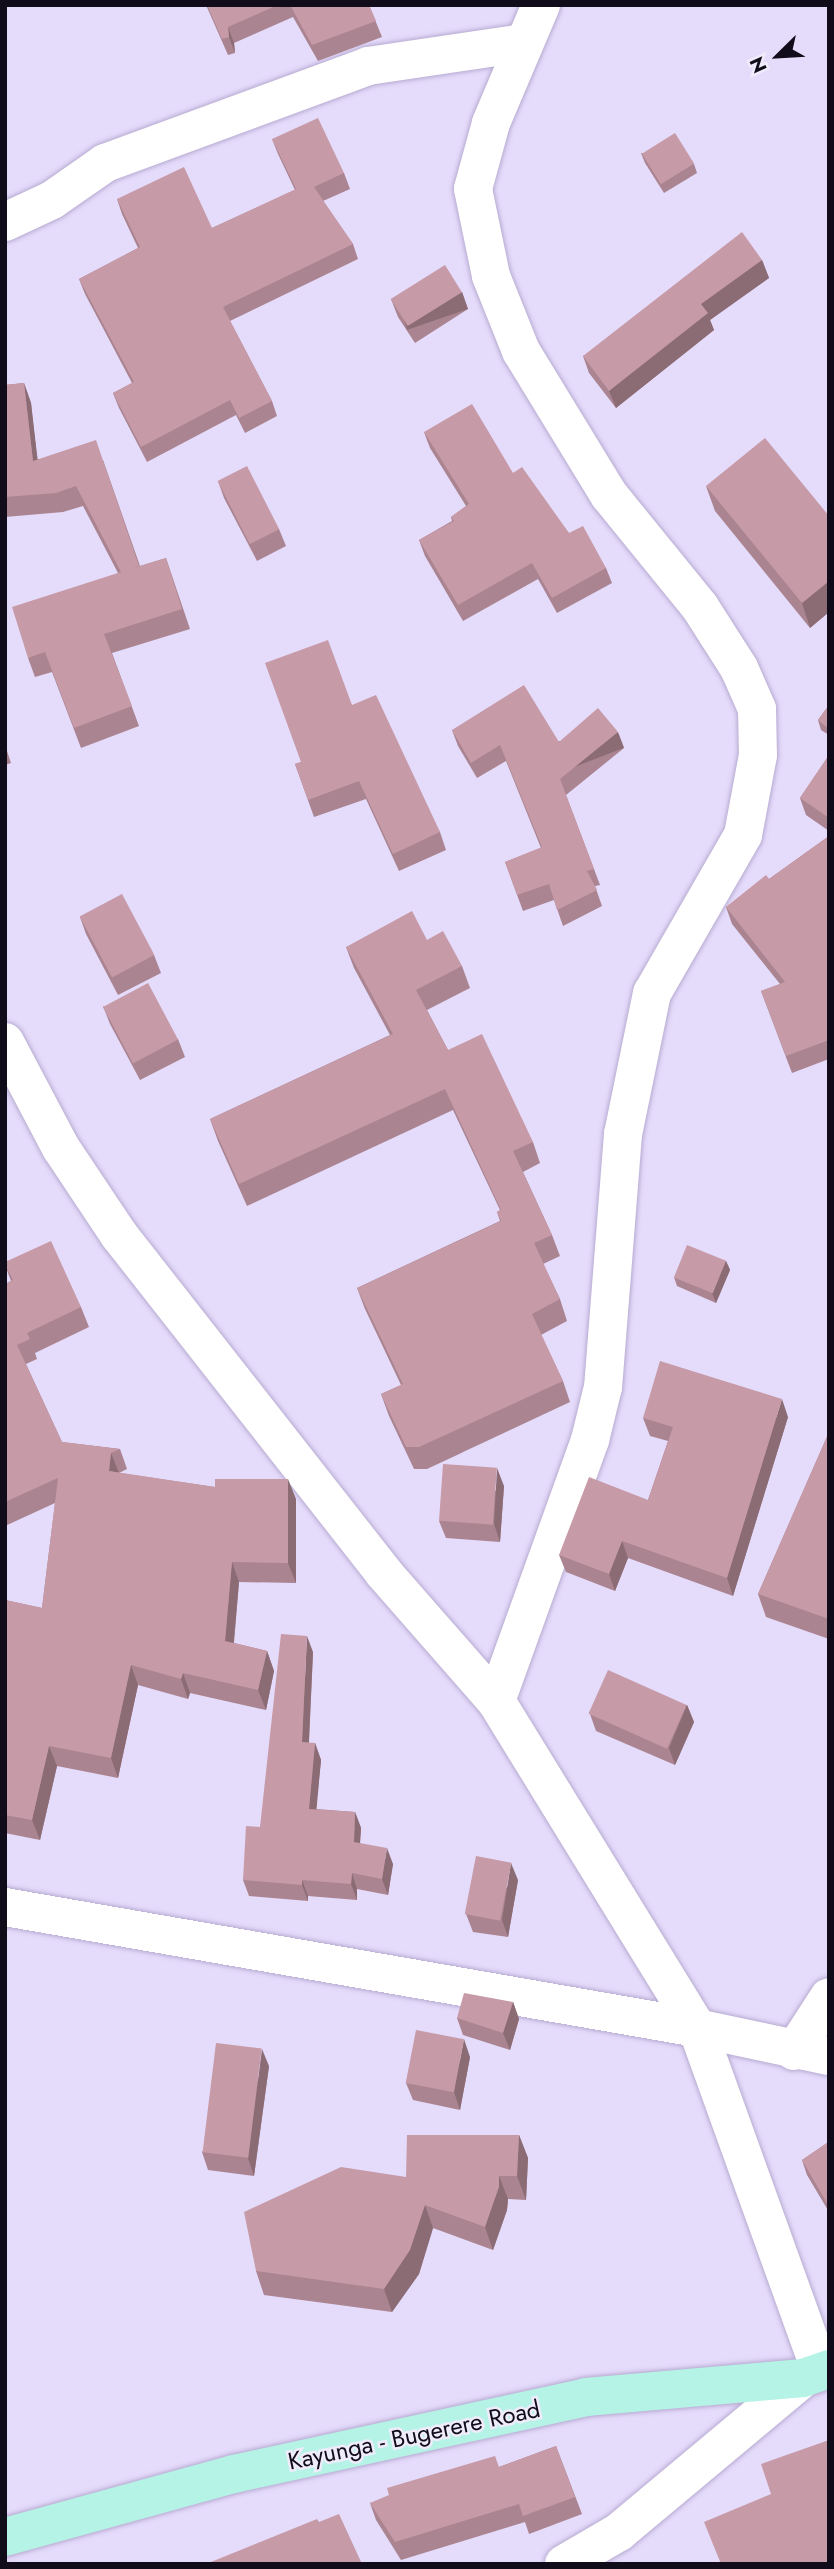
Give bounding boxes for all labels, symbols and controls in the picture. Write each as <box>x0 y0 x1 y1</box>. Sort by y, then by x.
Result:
north arrow <box>743 21 813 91</box>
text: N <box>743 52 774 77</box>
street label: Kayunga - Bugerere Road <box>285 2394 543 2476</box>

